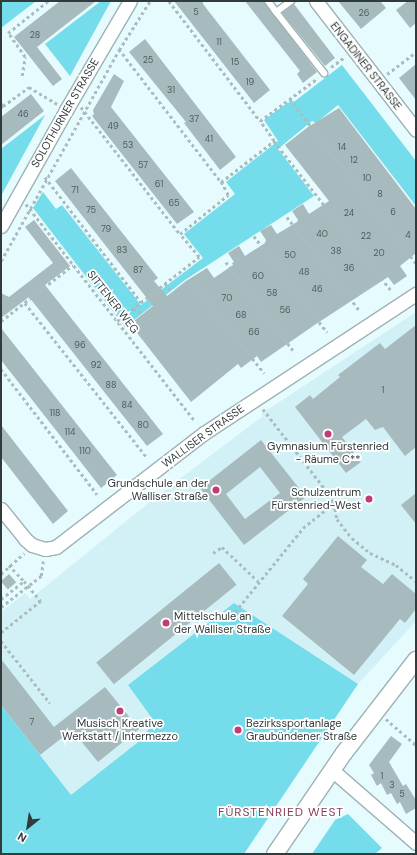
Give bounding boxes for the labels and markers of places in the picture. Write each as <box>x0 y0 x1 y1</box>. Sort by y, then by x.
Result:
marker: Gymnasium Fürstenried - Räume C** <box>323 429 333 439</box>
place label: Gymnasium Fürstenried - Räume C** <box>267 440 389 466</box>
place label: Grundschule an der Walliser Straße <box>108 477 208 503</box>
marker: Grundschule an der Walliser Straße <box>211 485 221 495</box>
place label: Schulzentrum Fürstenried-West <box>271 486 361 512</box>
marker: Schulzentrum Fürstenried-West <box>364 494 374 504</box>
place label: Mittelschule an der Walliser Straße <box>174 610 271 636</box>
marker: Mittelschule an der Walliser Straße <box>161 618 171 628</box>
marker: Musisch Kreative Werkstatt / Intermezzo <box>115 706 125 716</box>
place label: Musisch Kreative Werkstatt / Intermezzo <box>62 717 178 743</box>
place label: Bezirkssportanlage Graubündener Straße <box>246 717 357 743</box>
marker: Bezirkssportanlage Graubündener Straße <box>233 725 243 735</box>

